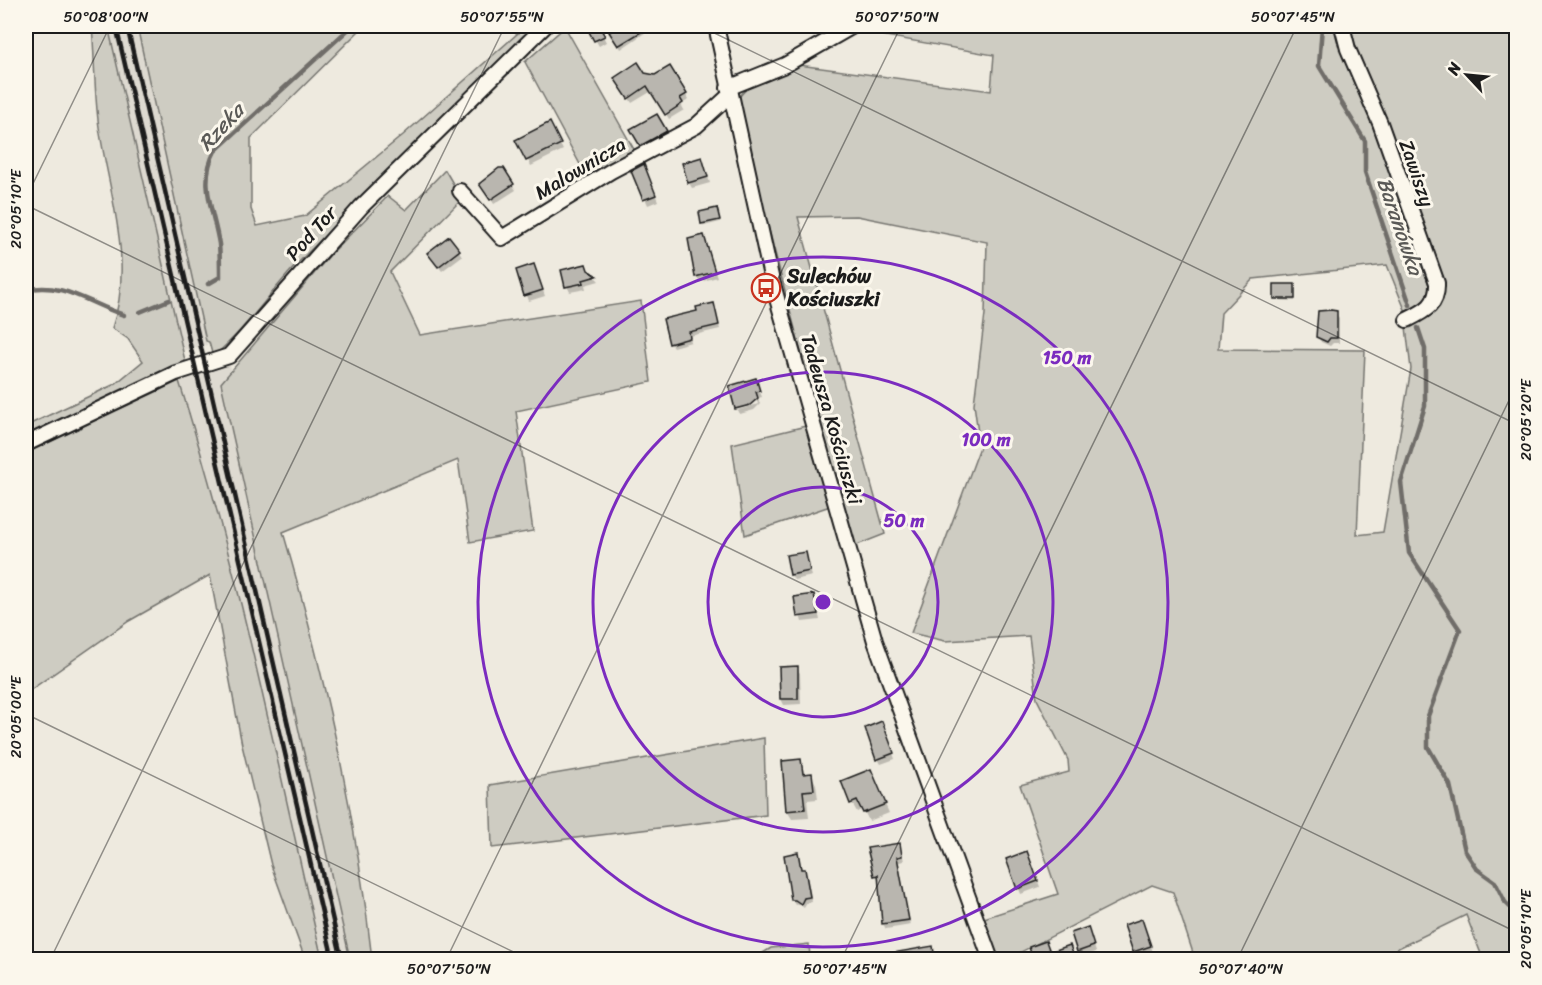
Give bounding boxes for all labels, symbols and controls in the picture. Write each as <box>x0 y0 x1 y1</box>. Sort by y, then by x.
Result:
text: 50°08'00"N <box>64 4 149 30</box>
text: 50°07'55"N <box>460 4 544 30</box>
text: 50°07'50"N <box>855 4 940 30</box>
text: 50°07'45"N <box>1251 4 1336 30</box>
north arrow <box>1437 45 1497 105</box>
text: N <box>1438 56 1470 81</box>
water label: Rzeka <box>188 92 255 160</box>
street label: Malownicza <box>528 127 633 210</box>
street label: Zawiszy <box>1389 135 1445 212</box>
text: 20°05'10"E <box>3 168 29 249</box>
water label: Baranówka <box>1366 172 1435 282</box>
street label: Pod Tor <box>277 196 347 269</box>
place label: Sulechów Kościuszki <box>786 259 881 317</box>
bus stop icon: Sulechów Kościuszki <box>750 272 782 304</box>
street label: Tadeusza Kościuszki <box>790 330 873 510</box>
text: 150 m <box>1043 342 1091 374</box>
text: 20°05'20"E <box>1513 378 1539 461</box>
text: 100 m <box>962 424 1011 456</box>
text: 50 m <box>884 505 925 537</box>
centre of rings <box>813 592 833 612</box>
text: 20°05'00"E <box>3 674 29 758</box>
text: 20°05'10"E <box>1513 888 1539 969</box>
text: 50°07'50"N <box>407 956 492 982</box>
text: 50°07'45"N <box>803 956 888 982</box>
text: 50°07'40"N <box>1199 956 1284 982</box>

